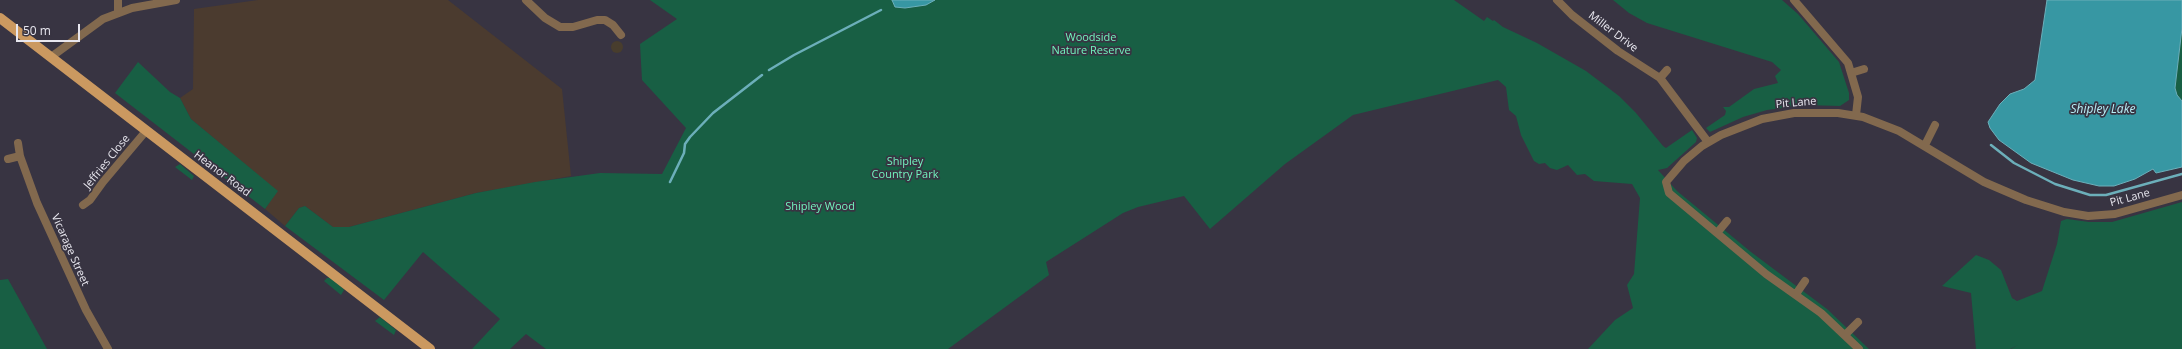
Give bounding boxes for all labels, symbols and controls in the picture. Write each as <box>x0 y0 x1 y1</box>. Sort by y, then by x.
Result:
street label: Miller Drive <box>1586 9 1640 55</box>
scale bar <box>18 16 82 42</box>
text: 50 m <box>23 22 51 39</box>
park label: Woodside Nature Reserve <box>1051 31 1131 57</box>
street label: Pit Lane <box>1775 95 1817 111</box>
water label: Shipley Lake <box>2071 103 2135 117</box>
street label: Jeffries Close <box>81 132 133 192</box>
street label: Heanor Road <box>191 148 253 200</box>
park label: Shipley Country Park <box>872 155 938 181</box>
street label: Pit Lane <box>2109 186 2151 210</box>
park label: Shipley Wood <box>785 200 855 214</box>
street label: Vicarage Street <box>48 212 92 288</box>

